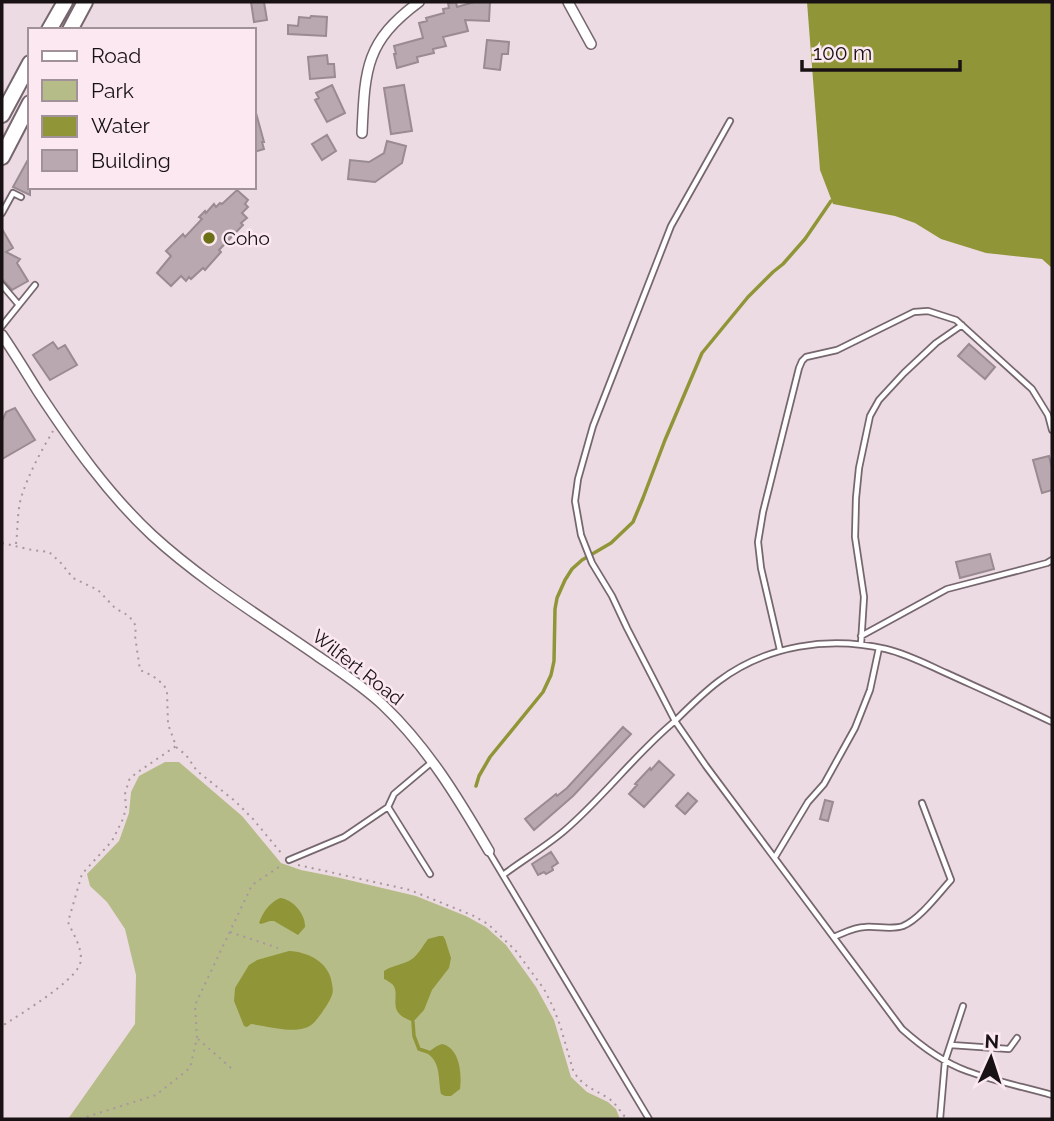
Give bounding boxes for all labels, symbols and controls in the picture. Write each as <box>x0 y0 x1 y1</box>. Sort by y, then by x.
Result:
legend <box>28 28 256 189</box>
scale bar <box>802 28 960 72</box>
text: 100 m <box>813 40 872 65</box>
text: Road <box>91 43 141 68</box>
text: Park <box>91 78 134 103</box>
text: Water <box>91 113 150 138</box>
text: Building <box>91 148 171 173</box>
place label: Coho <box>223 227 270 249</box>
marker: Coho <box>201 230 217 246</box>
street label: Wilfert Road <box>308 625 408 709</box>
north arrow <box>956 1023 1026 1093</box>
text: N <box>984 1030 1000 1052</box>

